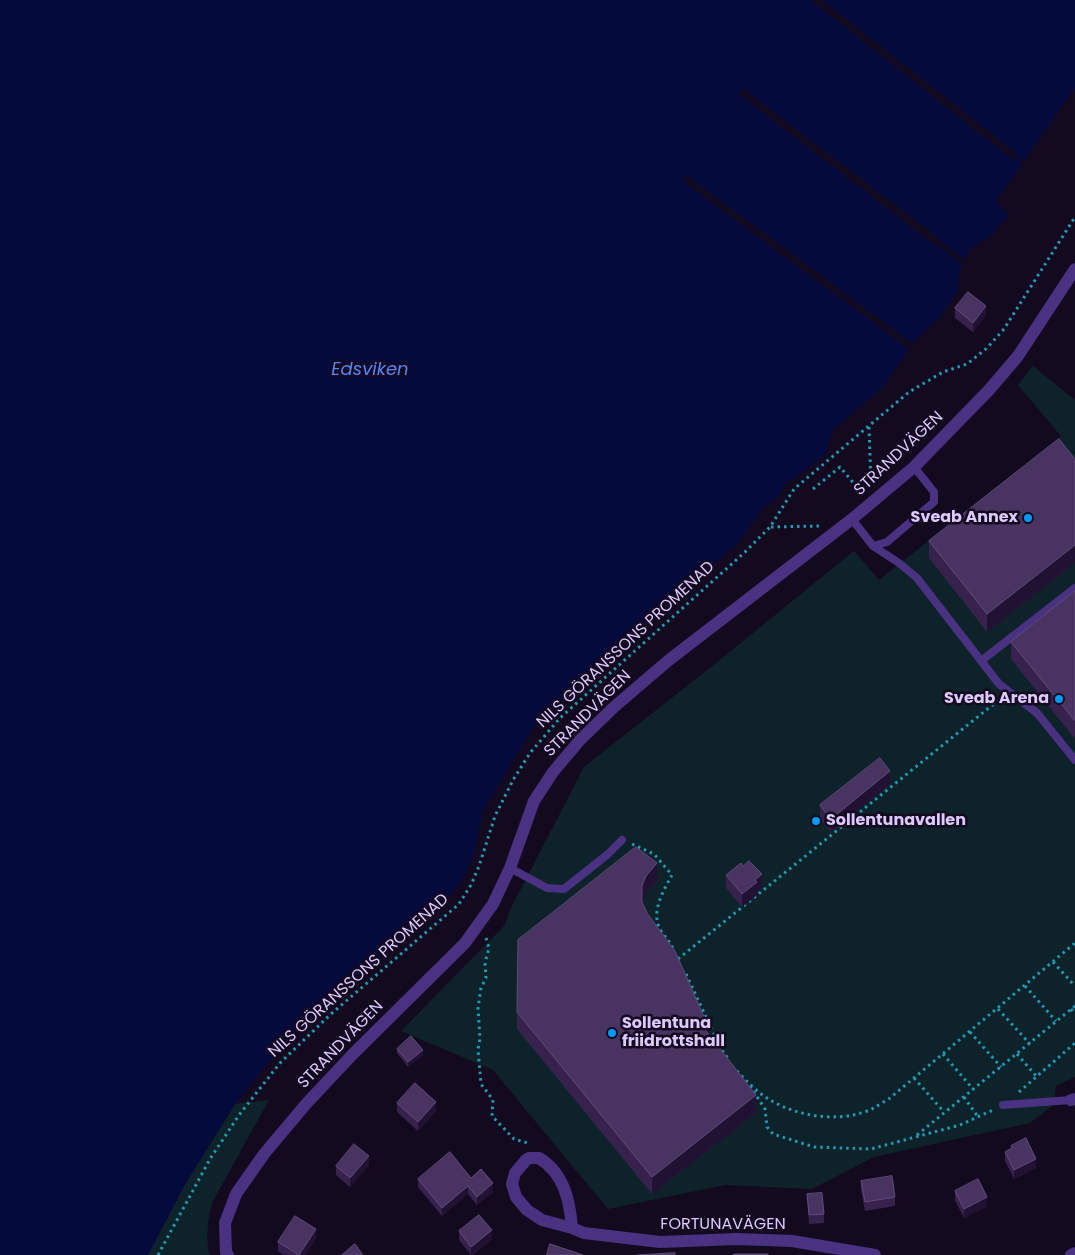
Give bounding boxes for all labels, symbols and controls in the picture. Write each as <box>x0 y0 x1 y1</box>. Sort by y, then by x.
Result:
water label: Edsviken <box>331 359 409 381</box>
street label: STRANDVÄGEN <box>851 408 947 500</box>
place label: Sveab Annex <box>911 508 1018 528</box>
marker: Sveab Annex <box>1022 512 1034 524</box>
street label: NILS GÖRANSSONS PROMENAD <box>533 558 719 732</box>
street label: STRANDVÄGEN <box>541 667 635 761</box>
place label: Sveab Arena <box>944 689 1049 709</box>
marker: Sveab Arena <box>1053 693 1065 705</box>
place label: Sollentunavallen <box>826 811 966 831</box>
marker: Sollentunavallen <box>810 815 822 827</box>
street label: NILS GÖRANSSONS PROMENAD <box>265 890 453 1062</box>
street label: STRANDVÄGEN <box>294 997 388 1093</box>
place label: Sollentuna friidrottshall <box>622 1014 725 1052</box>
marker: Sollentuna friidrottshall <box>606 1027 618 1039</box>
street label: FORTUNAVÄGEN <box>660 1215 786 1235</box>

